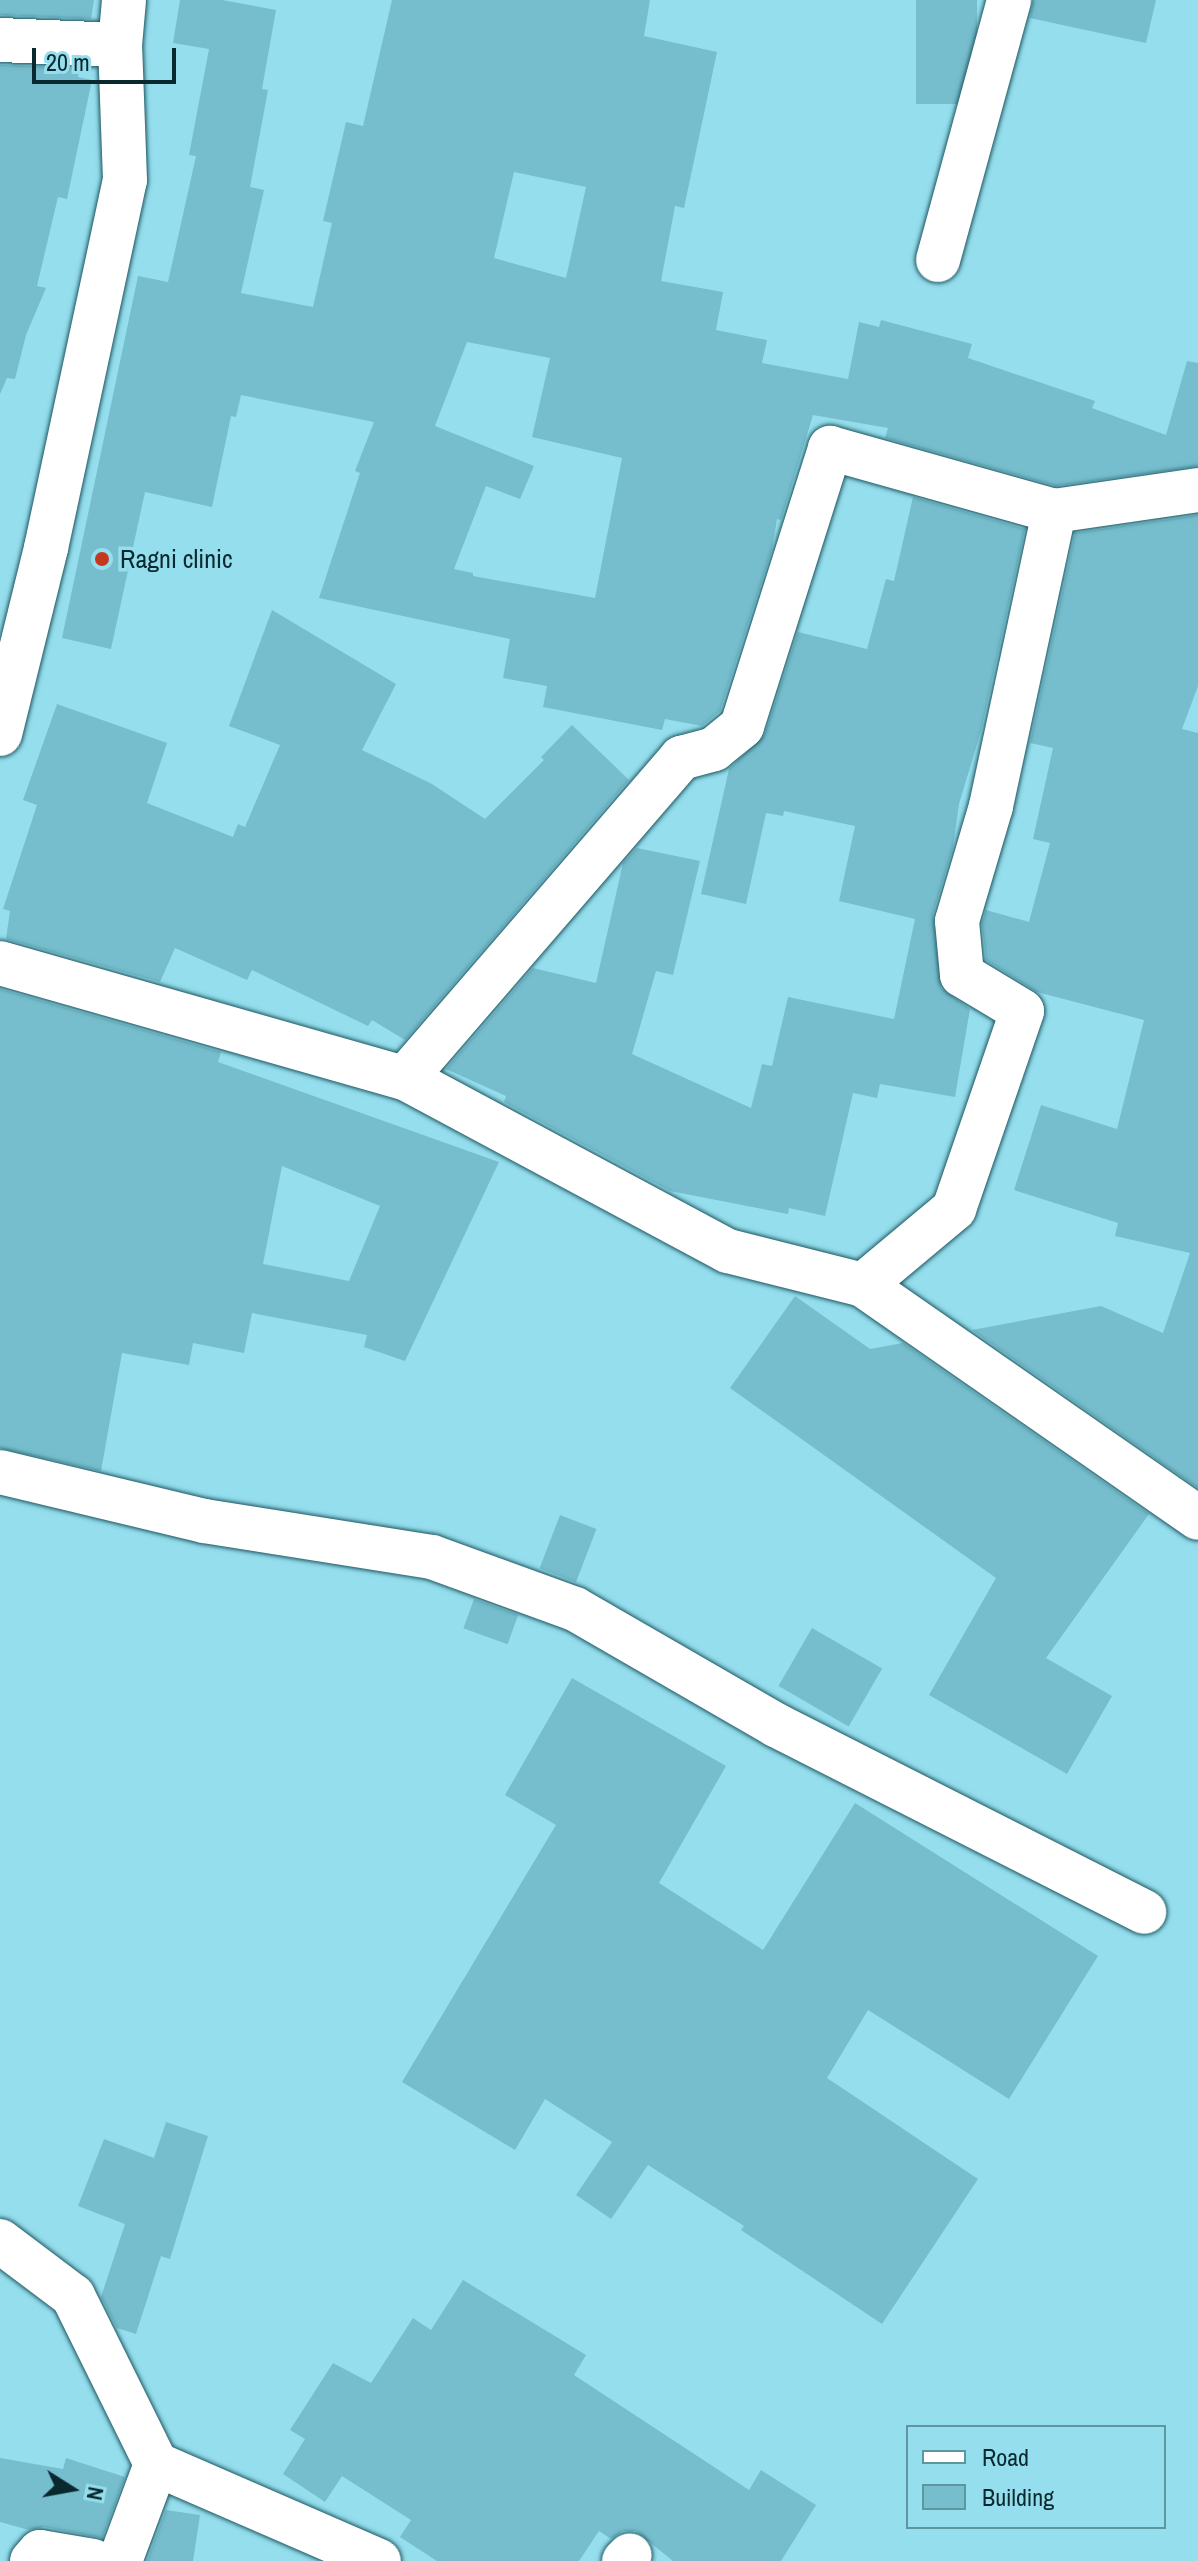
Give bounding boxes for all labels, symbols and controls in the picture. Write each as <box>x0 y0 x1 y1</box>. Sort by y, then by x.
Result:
scale bar <box>36 32 180 82</box>
text: 20 m <box>46 46 90 78</box>
place label: Ragni clinic <box>120 543 233 575</box>
marker: Ragni clinic <box>91 548 113 570</box>
legend <box>906 2425 1166 2529</box>
text: Road <box>982 2441 1029 2473</box>
north arrow <box>32 2449 112 2529</box>
text: Building <box>982 2481 1054 2513</box>
text: N <box>80 2484 112 2503</box>

